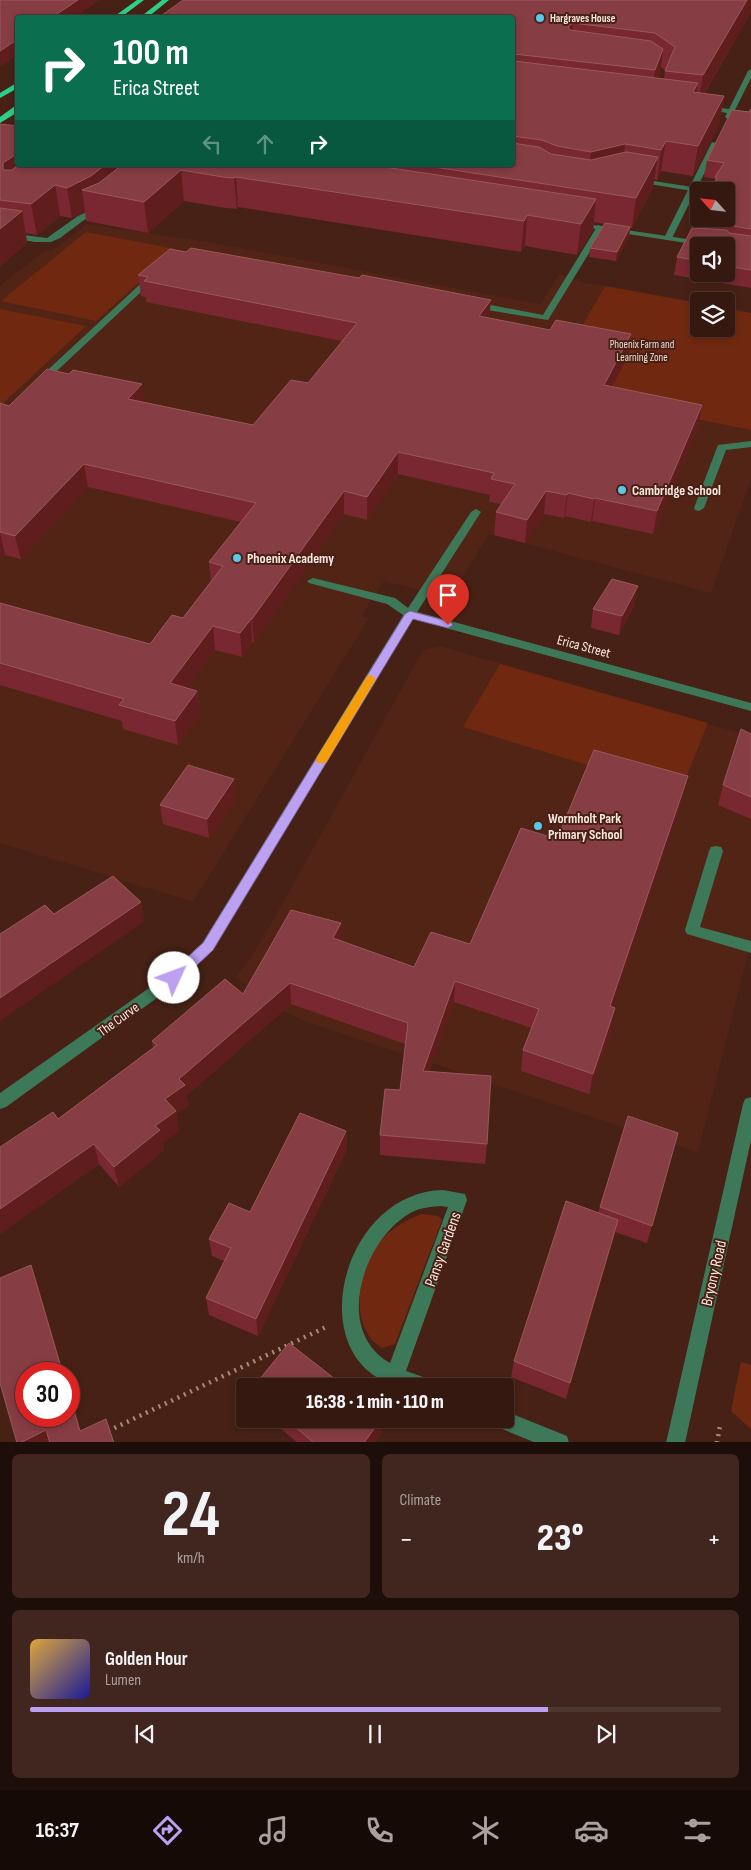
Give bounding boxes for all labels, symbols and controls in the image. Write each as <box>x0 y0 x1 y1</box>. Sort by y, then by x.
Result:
marker: Hargraves House <box>534 12 546 24</box>
place label: Hargraves House <box>550 12 616 25</box>
text: 100 m <box>113 32 189 75</box>
icon: right <box>30 35 95 100</box>
text: Erica Street <box>113 75 199 102</box>
icon: left <box>198 130 226 158</box>
icon: ahead <box>251 130 279 158</box>
icon: right <box>304 130 332 158</box>
north arrow <box>690 182 735 228</box>
map controls <box>690 182 735 337</box>
button: sound <box>690 237 735 282</box>
button: layers <box>690 292 735 337</box>
park label: Phoenix Farm and Learning Zone <box>610 338 675 364</box>
place label: Cambridge School <box>632 482 721 499</box>
marker: Cambridge School <box>616 484 628 496</box>
place label: Phoenix Academy <box>247 550 334 567</box>
marker: Phoenix Academy <box>231 552 243 564</box>
pin <box>427 574 469 625</box>
icon: arrive <box>434 581 462 609</box>
street label: Erica Street <box>555 631 613 662</box>
place label: Wormholt Park Primary School <box>548 810 623 843</box>
marker: Wormholt Park Primary School <box>532 820 544 832</box>
position arrow <box>147 951 199 1003</box>
street label: The Curve <box>94 999 142 1040</box>
street label: Pansy Gardens <box>421 1209 466 1289</box>
street label: Bryony Road <box>698 1239 731 1308</box>
speed limit sign: 30 <box>15 1362 80 1427</box>
text: 16:38 · 1 min · 110 m <box>306 1391 444 1414</box>
text: 24 <box>162 1477 220 1555</box>
text: Climate <box>400 1491 441 1510</box>
text: 23° <box>537 1516 584 1561</box>
text: − <box>400 1523 413 1556</box>
text: + <box>707 1523 721 1556</box>
text: km/h <box>177 1549 205 1568</box>
text: Golden Hour <box>105 1648 188 1671</box>
text: Lumen <box>105 1671 141 1690</box>
icon: previous <box>131 1720 159 1748</box>
icon: pause <box>361 1720 389 1748</box>
icon: next <box>592 1720 620 1748</box>
icon: directions <box>150 1813 185 1848</box>
icon: music <box>256 1813 291 1848</box>
icon: phone <box>362 1813 397 1848</box>
icon: climate <box>468 1813 503 1848</box>
icon: car <box>574 1813 609 1848</box>
icon: filters <box>680 1813 715 1848</box>
text: 16:37 <box>36 1817 79 1844</box>

